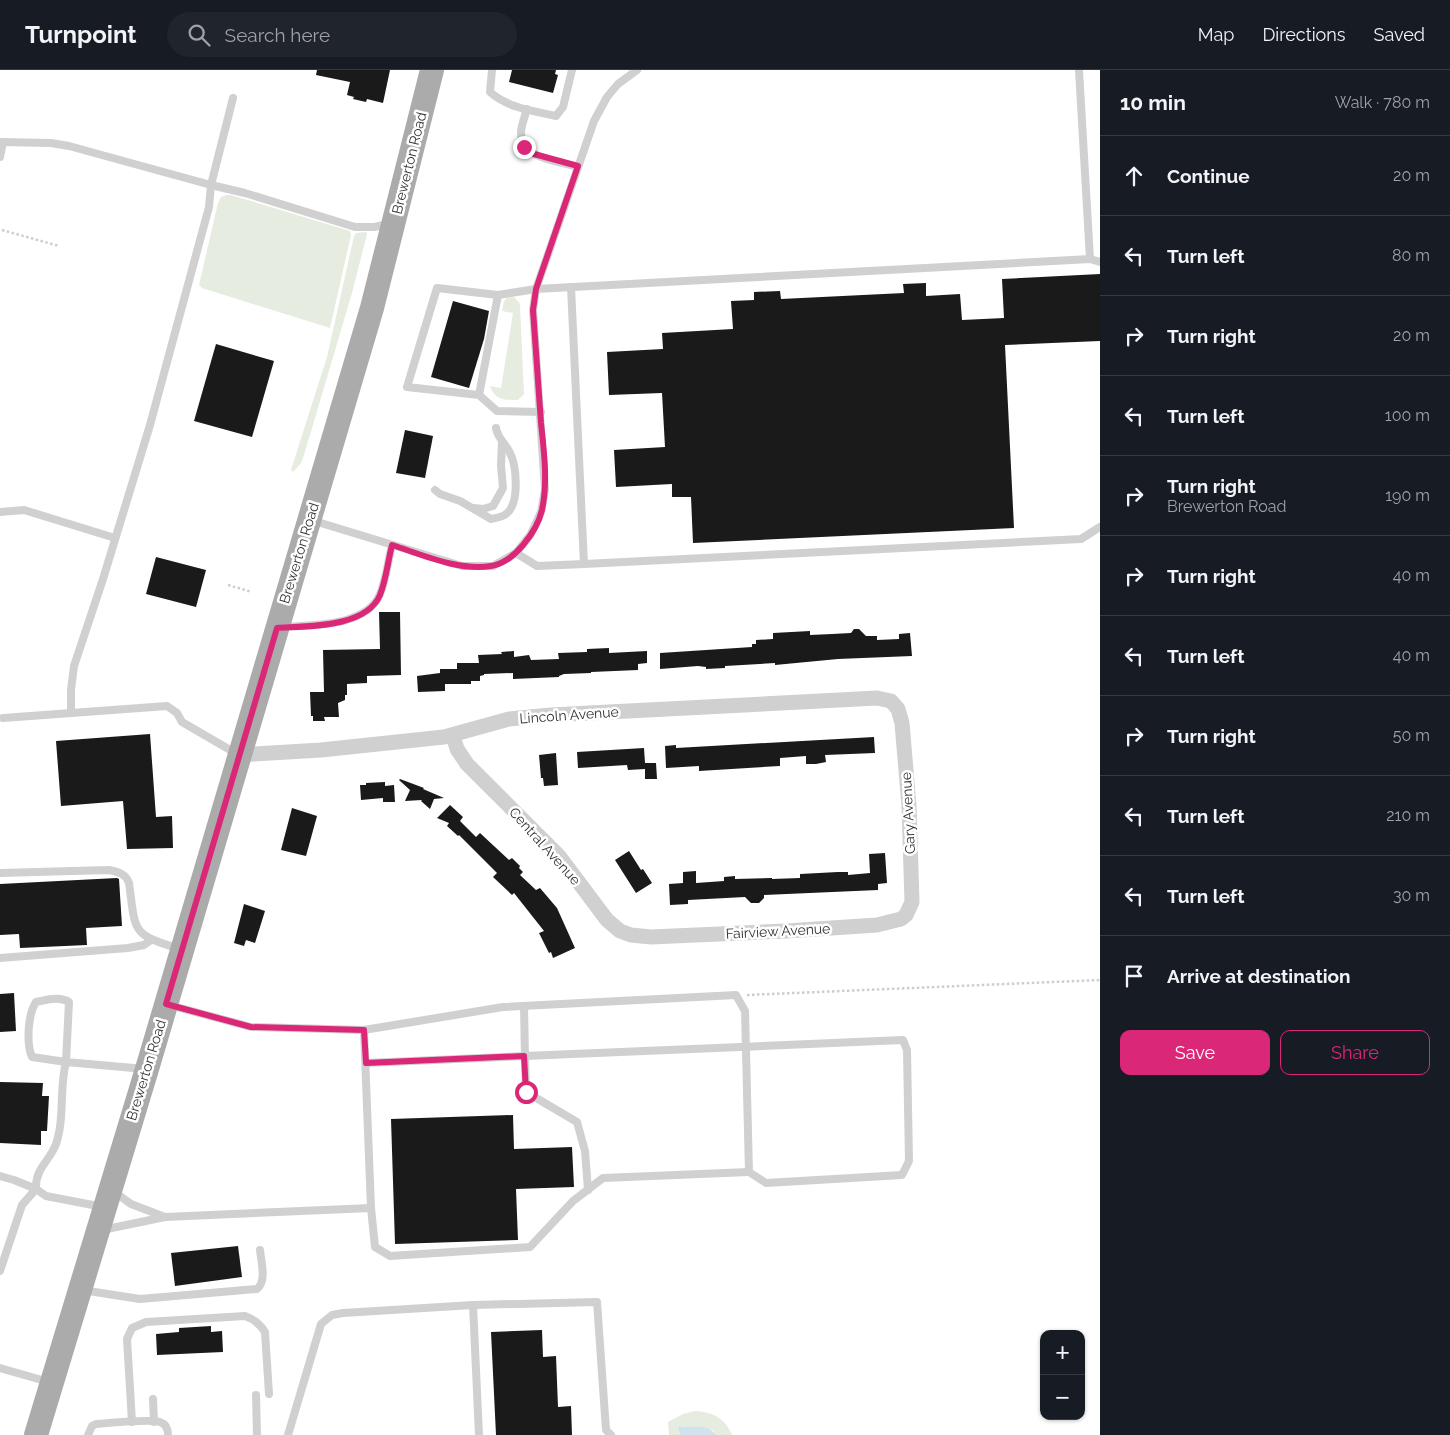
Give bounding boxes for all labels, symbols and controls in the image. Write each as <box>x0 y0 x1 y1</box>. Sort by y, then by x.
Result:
search box <box>167 12 517 57</box>
text: Turnpoint <box>25 20 137 49</box>
icon: search <box>185 21 213 49</box>
text: Search here <box>225 24 330 46</box>
text: Map <box>1198 24 1234 45</box>
text: Directions <box>1262 24 1346 45</box>
text: Saved <box>1374 24 1425 45</box>
text: 10 min <box>1120 90 1186 115</box>
text: Walk · 780 m <box>1335 93 1430 112</box>
street label: Brewerton Road <box>389 110 429 216</box>
route end <box>513 136 536 159</box>
icon: ahead <box>1120 162 1148 190</box>
text: Continue <box>1167 165 1250 187</box>
text: 20 m <box>1393 166 1430 185</box>
icon: left <box>1120 242 1148 270</box>
text: Turn left <box>1167 245 1244 267</box>
text: 80 m <box>1392 246 1430 265</box>
icon: right <box>1120 322 1148 350</box>
text: Turn right <box>1167 325 1256 347</box>
text: 20 m <box>1393 326 1430 345</box>
icon: left <box>1120 402 1148 430</box>
text: Turn left <box>1167 405 1244 427</box>
text: 100 m <box>1385 406 1430 425</box>
text: Turn right <box>1167 475 1256 497</box>
icon: right <box>1120 482 1148 510</box>
text: 190 m <box>1385 486 1430 505</box>
text: Brewerton Road <box>1167 497 1286 516</box>
street label: Brewerton Road <box>276 501 322 605</box>
icon: right <box>1120 562 1148 590</box>
text: Turn right <box>1167 565 1256 587</box>
text: 40 m <box>1393 566 1430 585</box>
icon: left <box>1120 642 1148 670</box>
text: Turn left <box>1167 645 1244 667</box>
text: 40 m <box>1393 646 1430 665</box>
street label: Lincoln Avenue <box>519 704 619 726</box>
icon: right <box>1120 722 1148 750</box>
text: Turn right <box>1167 725 1256 747</box>
text: 50 m <box>1393 726 1430 745</box>
street label: Gary Avenue <box>898 772 918 854</box>
icon: left <box>1120 802 1148 830</box>
street label: Central Avenue <box>506 804 584 888</box>
text: Turn left <box>1167 805 1244 827</box>
text: 210 m <box>1386 806 1430 825</box>
icon: left <box>1120 882 1148 910</box>
text: Turn left <box>1167 885 1244 907</box>
text: 30 m <box>1393 886 1430 905</box>
street label: Fairview Avenue <box>725 920 831 942</box>
icon: arrive <box>1120 962 1148 990</box>
text: Arrive at destination <box>1167 965 1351 987</box>
street label: Brewerton Road <box>123 1018 169 1122</box>
button: Save <box>1120 1030 1270 1075</box>
button: Share <box>1280 1030 1430 1075</box>
route start <box>515 1081 538 1104</box>
map controls <box>1040 1330 1085 1420</box>
button: + <box>1040 1330 1085 1375</box>
button: − <box>1040 1375 1085 1420</box>

